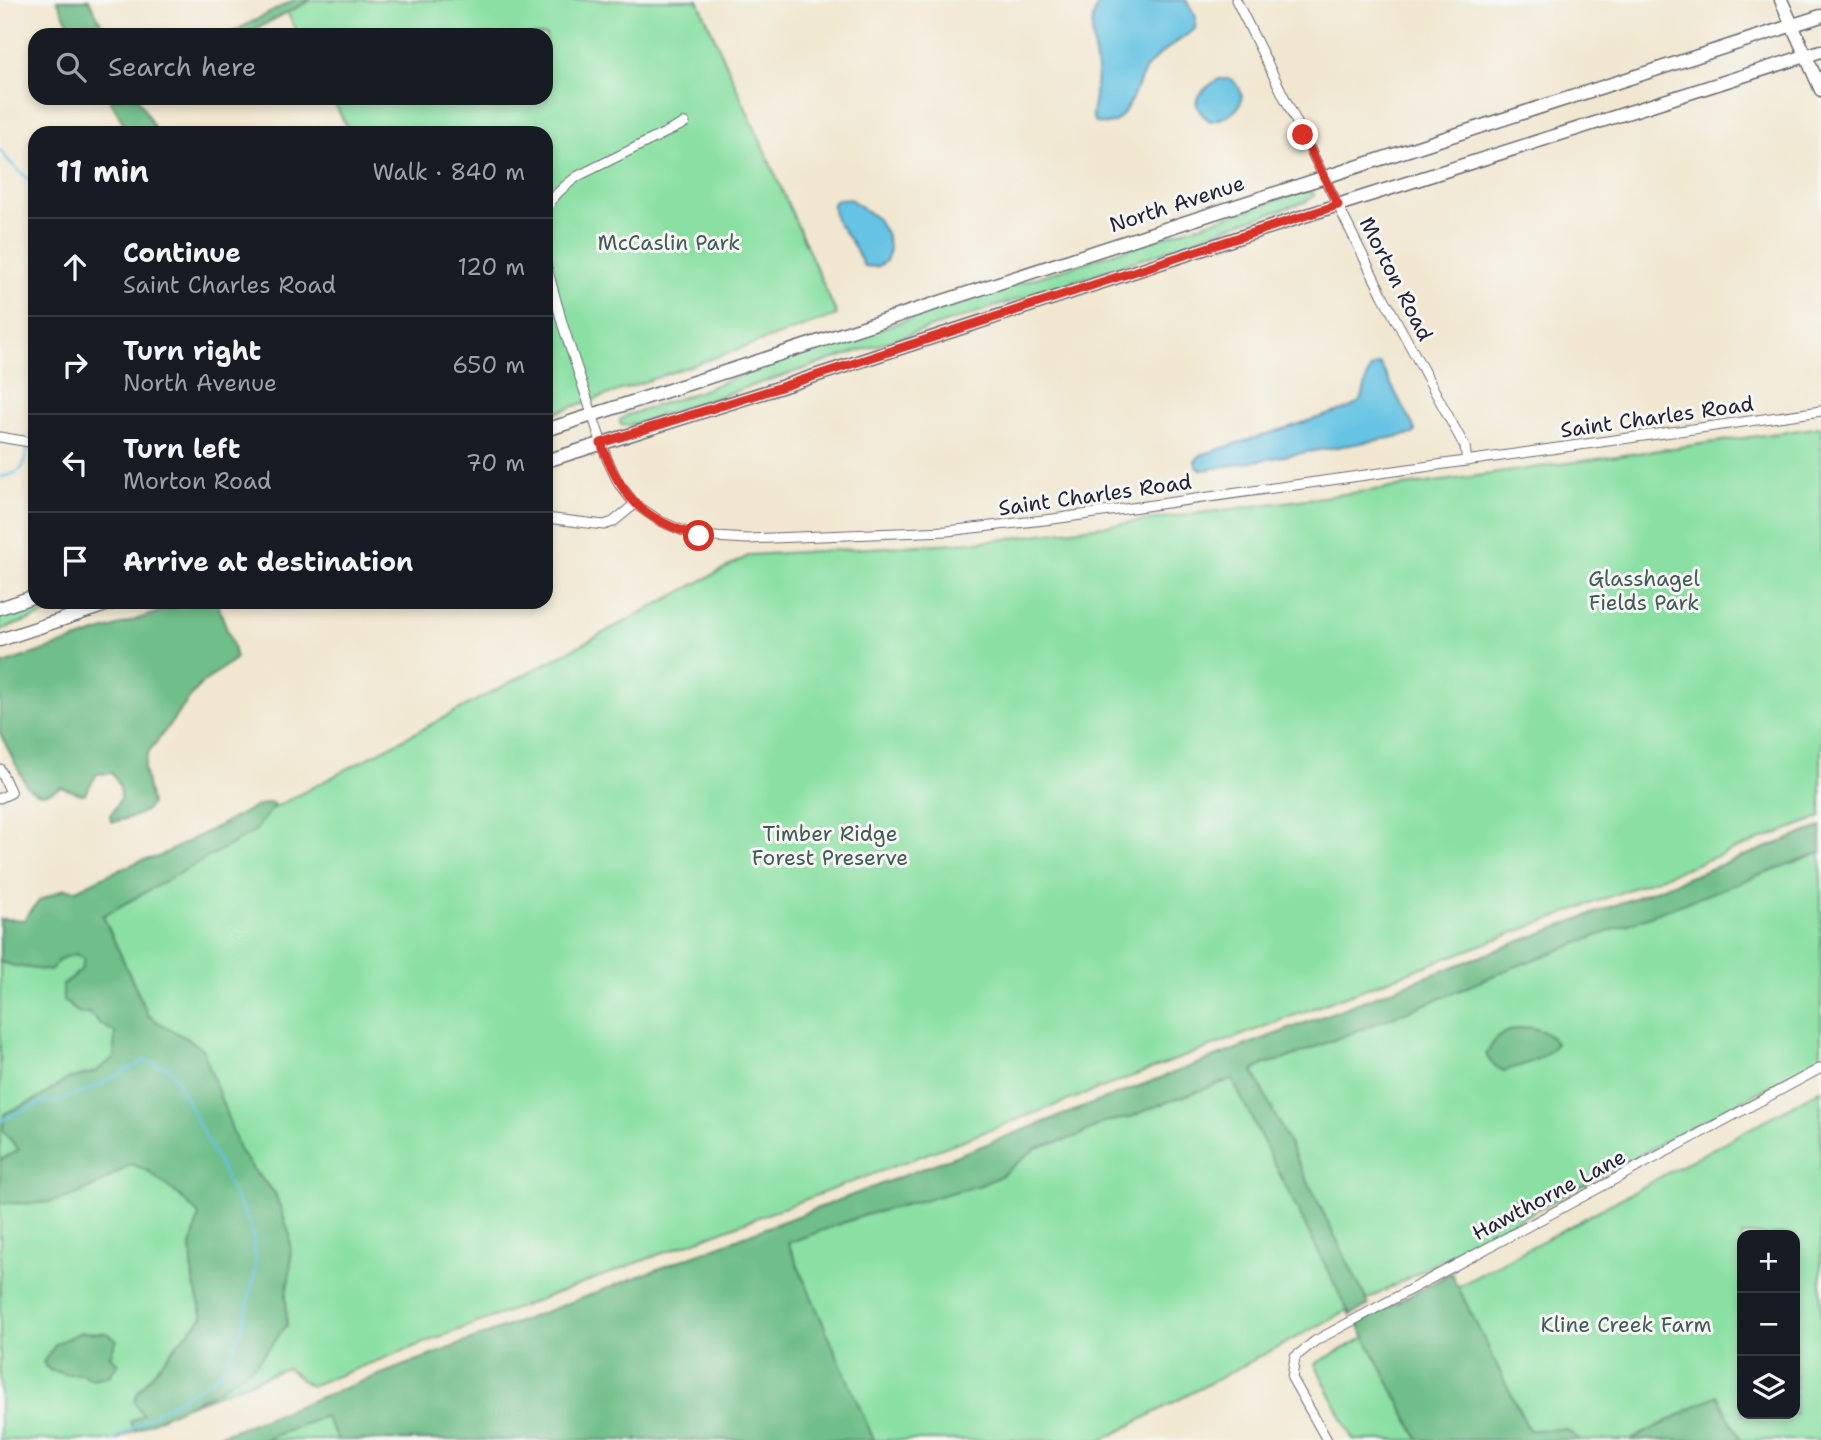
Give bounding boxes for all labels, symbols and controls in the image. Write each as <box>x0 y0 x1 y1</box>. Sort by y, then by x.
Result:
search box <box>28 28 553 105</box>
icon: search <box>52 48 90 86</box>
text: Search here <box>108 49 257 84</box>
route end <box>1287 119 1318 150</box>
text: 11 min <box>56 151 149 192</box>
text: Walk · 840 m <box>372 157 525 187</box>
street label: North Avenue <box>1106 169 1248 239</box>
street label: Morton Road <box>1353 212 1439 346</box>
park label: McCaslin Park <box>598 229 740 257</box>
text: Continue <box>123 235 241 270</box>
icon: ahead <box>56 248 94 286</box>
text: 120 m <box>457 252 525 282</box>
text: Saint Charles Road <box>123 270 336 300</box>
text: Turn right <box>123 333 261 368</box>
icon: right <box>56 346 94 384</box>
text: 650 m <box>452 350 525 380</box>
text: North Avenue <box>123 368 277 398</box>
street label: Saint Charles Road <box>1559 390 1755 444</box>
text: Turn left <box>123 431 240 466</box>
icon: left <box>56 444 94 482</box>
text: 70 m <box>466 448 525 478</box>
text: Morton Road <box>123 466 272 496</box>
street label: Saint Charles Road <box>997 468 1193 522</box>
route start <box>683 520 714 551</box>
icon: arrive <box>56 542 94 580</box>
text: Arrive at destination <box>123 544 413 579</box>
park label: Glasshagel Fields Park <box>1588 565 1700 617</box>
park label: Timber Ridge Forest Preserve <box>752 820 908 872</box>
street label: Hawthorne Lane <box>1467 1143 1631 1247</box>
map controls <box>1737 1230 1800 1419</box>
button: + <box>1737 1230 1800 1293</box>
button: − <box>1737 1293 1800 1356</box>
park label: Kline Creek Farm <box>1540 1311 1712 1339</box>
button: layers <box>1737 1356 1800 1419</box>

